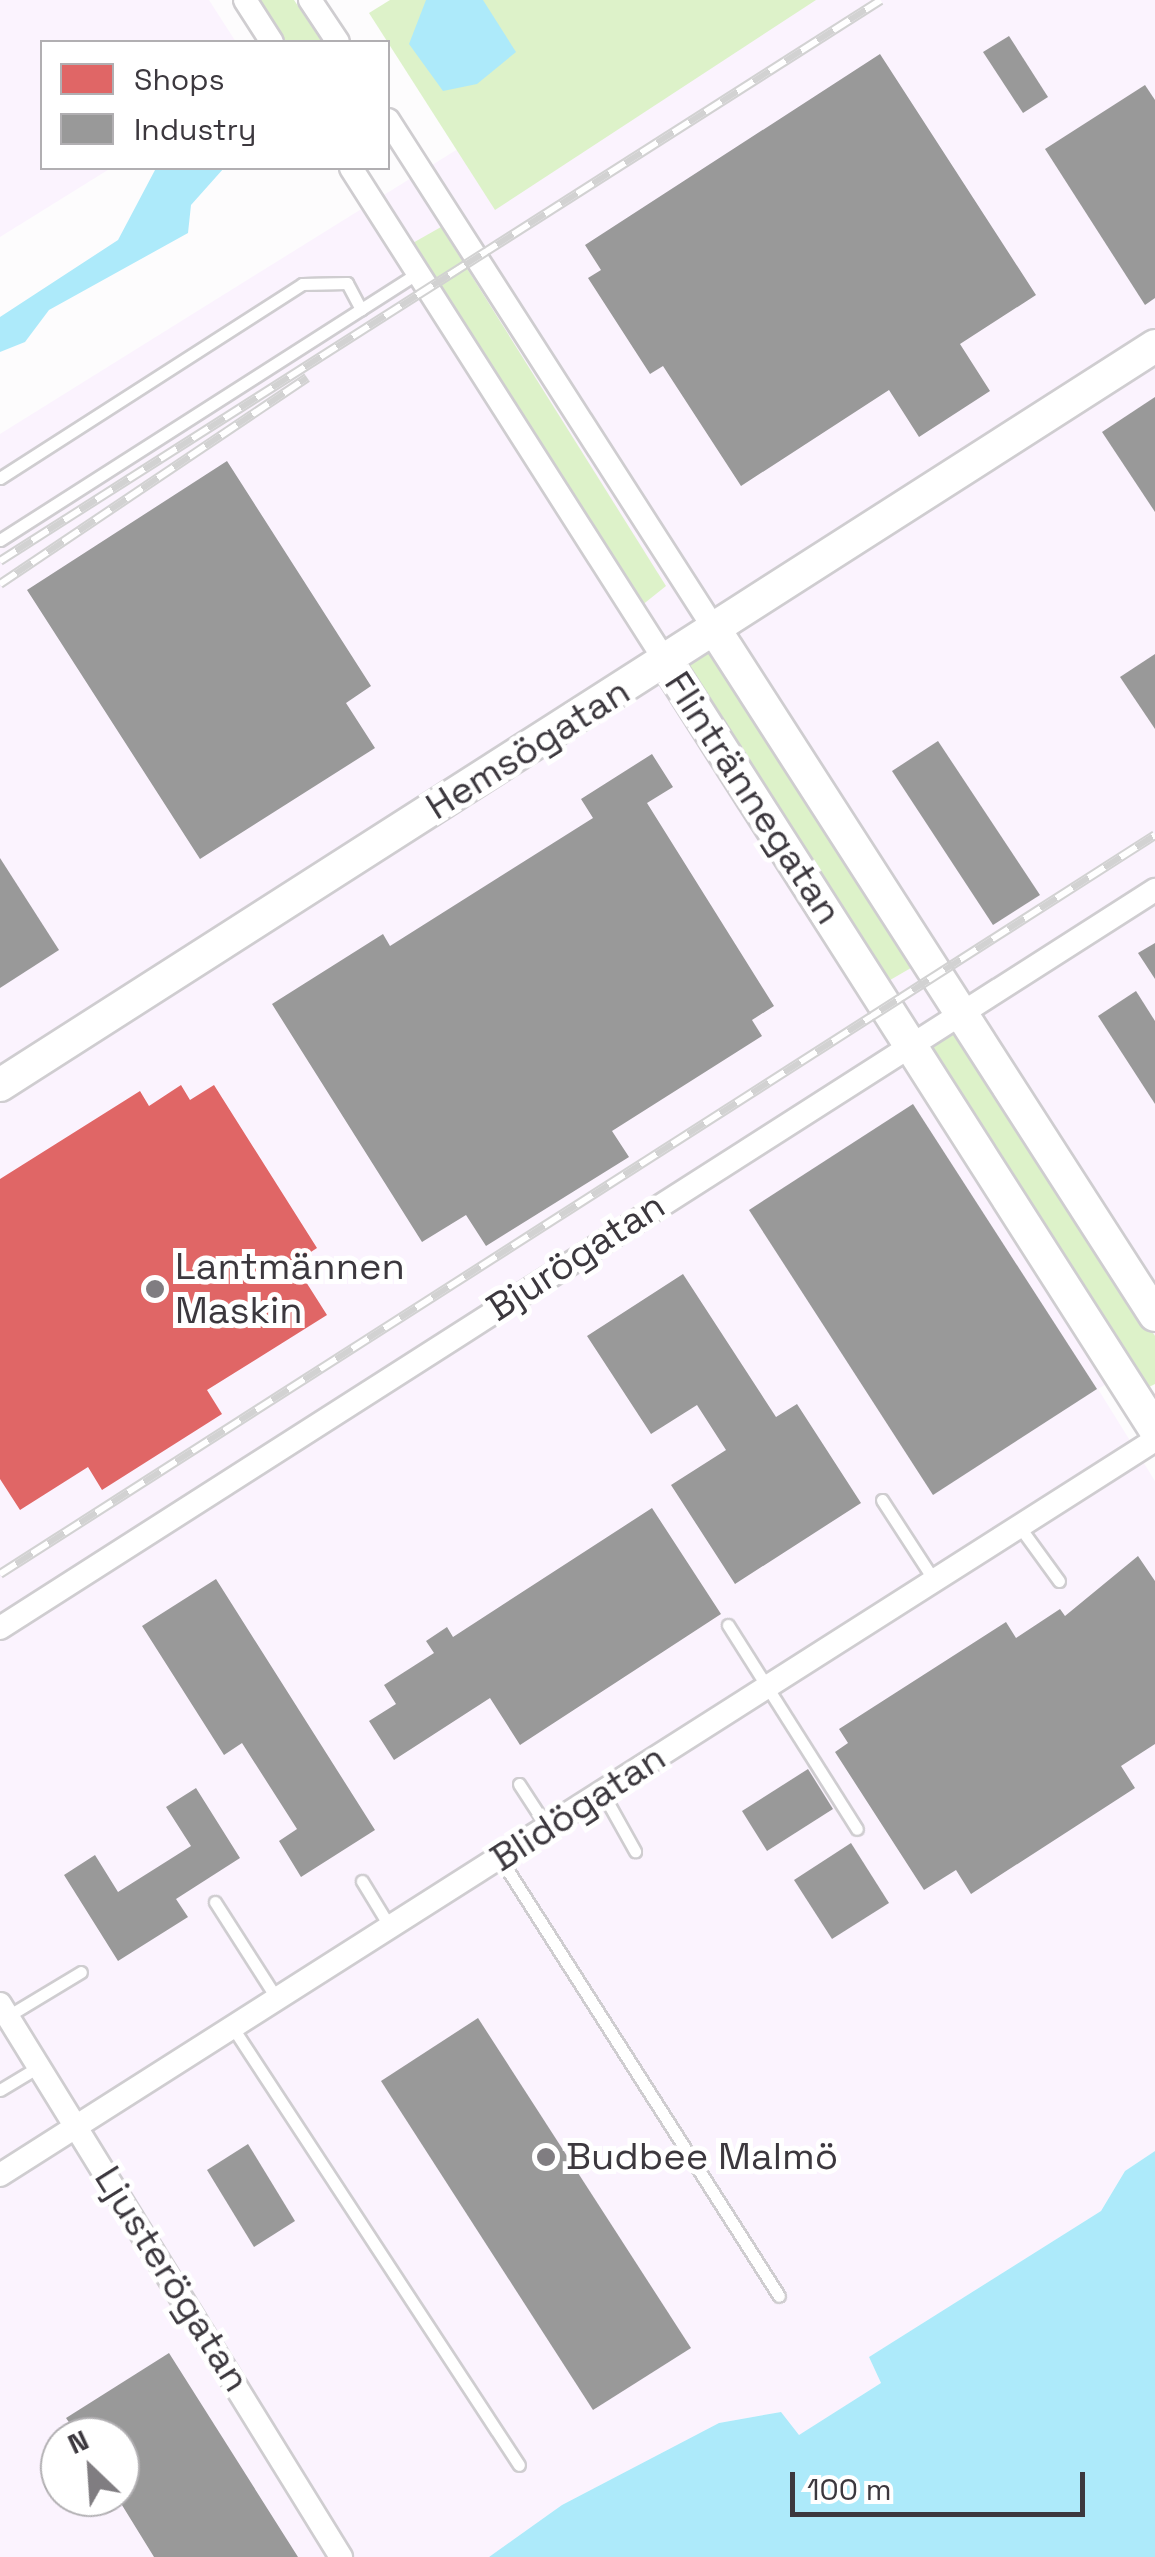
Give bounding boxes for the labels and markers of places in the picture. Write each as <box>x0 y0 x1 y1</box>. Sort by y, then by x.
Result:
place label: Lantmännen Maskin <box>175 1244 405 1334</box>
marker: Lantmännen Maskin <box>144 1278 166 1300</box>
place label: Budbee Malmö <box>566 2134 838 2180</box>
marker: Budbee Malmö <box>535 2146 557 2168</box>

